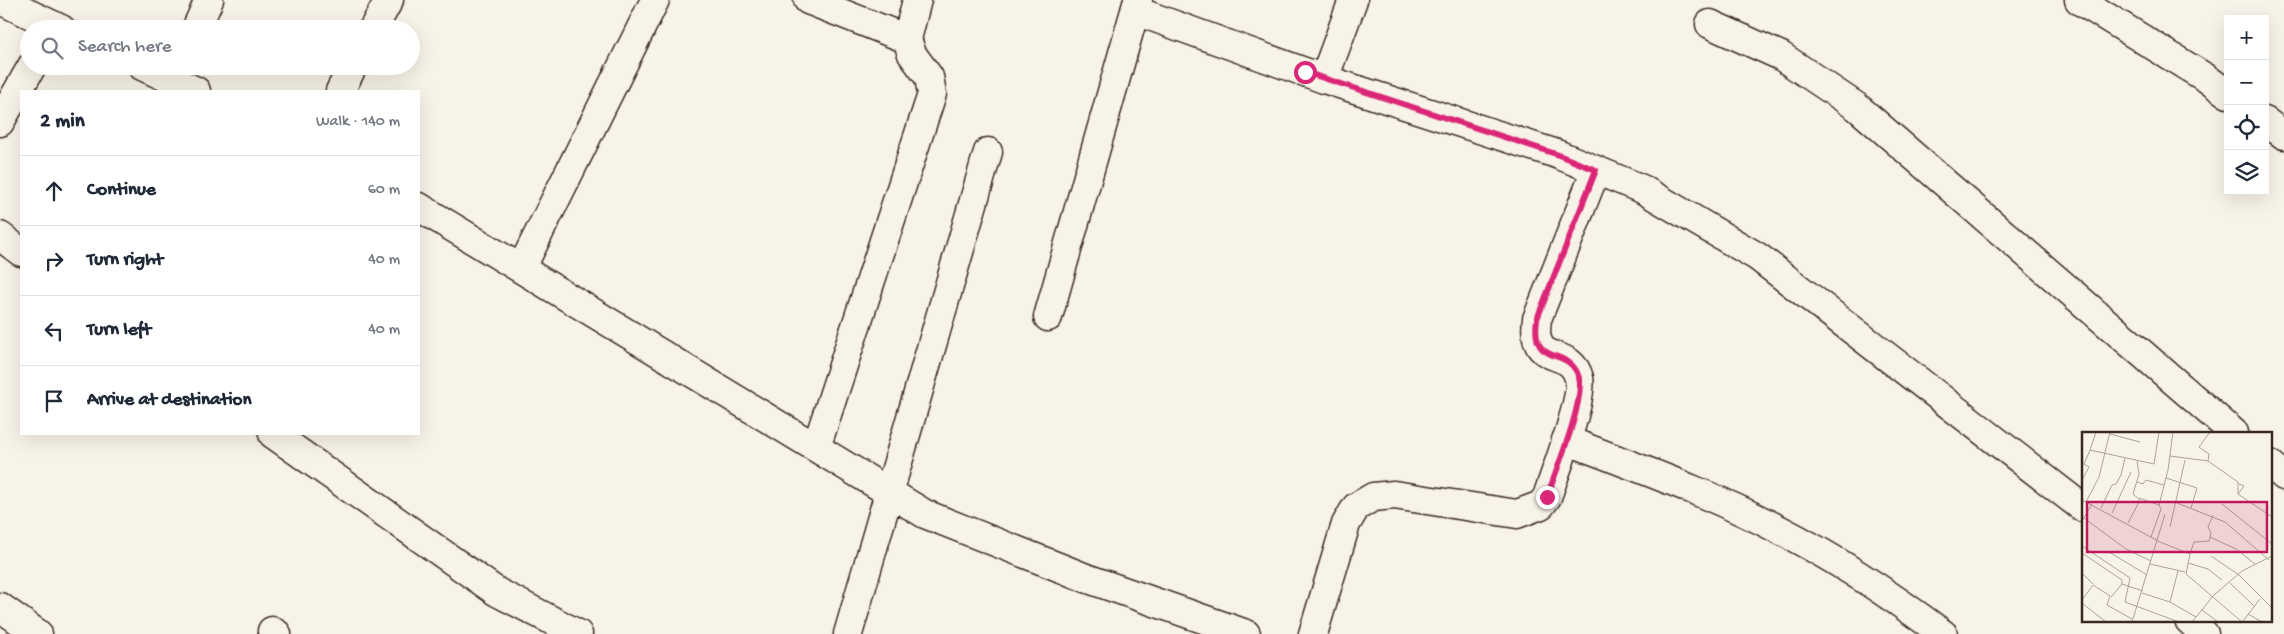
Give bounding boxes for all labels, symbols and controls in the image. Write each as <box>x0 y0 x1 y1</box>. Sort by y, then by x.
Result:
map controls <box>2224 15 2269 195</box>
button: + <box>2224 15 2269 60</box>
search box <box>20 20 420 75</box>
icon: search <box>38 34 66 62</box>
text: Search here <box>78 36 172 59</box>
button: − <box>2224 60 2269 105</box>
route start <box>1294 61 1317 84</box>
button: locate <box>2224 105 2269 150</box>
text: 2 min <box>40 110 85 135</box>
text: Walk · 140 m <box>316 113 400 132</box>
button: layers <box>2224 150 2269 195</box>
icon: ahead <box>40 177 68 205</box>
text: Continue <box>87 179 156 202</box>
text: 60 m <box>368 181 400 200</box>
icon: right <box>40 247 68 275</box>
text: Turn right <box>87 249 163 272</box>
text: 40 m <box>368 251 400 270</box>
icon: left <box>40 317 68 345</box>
text: Turn left <box>87 319 151 342</box>
text: 40 m <box>368 321 400 340</box>
icon: arrive <box>40 387 68 415</box>
text: Arrive at destination <box>87 389 251 412</box>
inset map <box>2082 432 2272 622</box>
route end <box>1536 486 1559 509</box>

